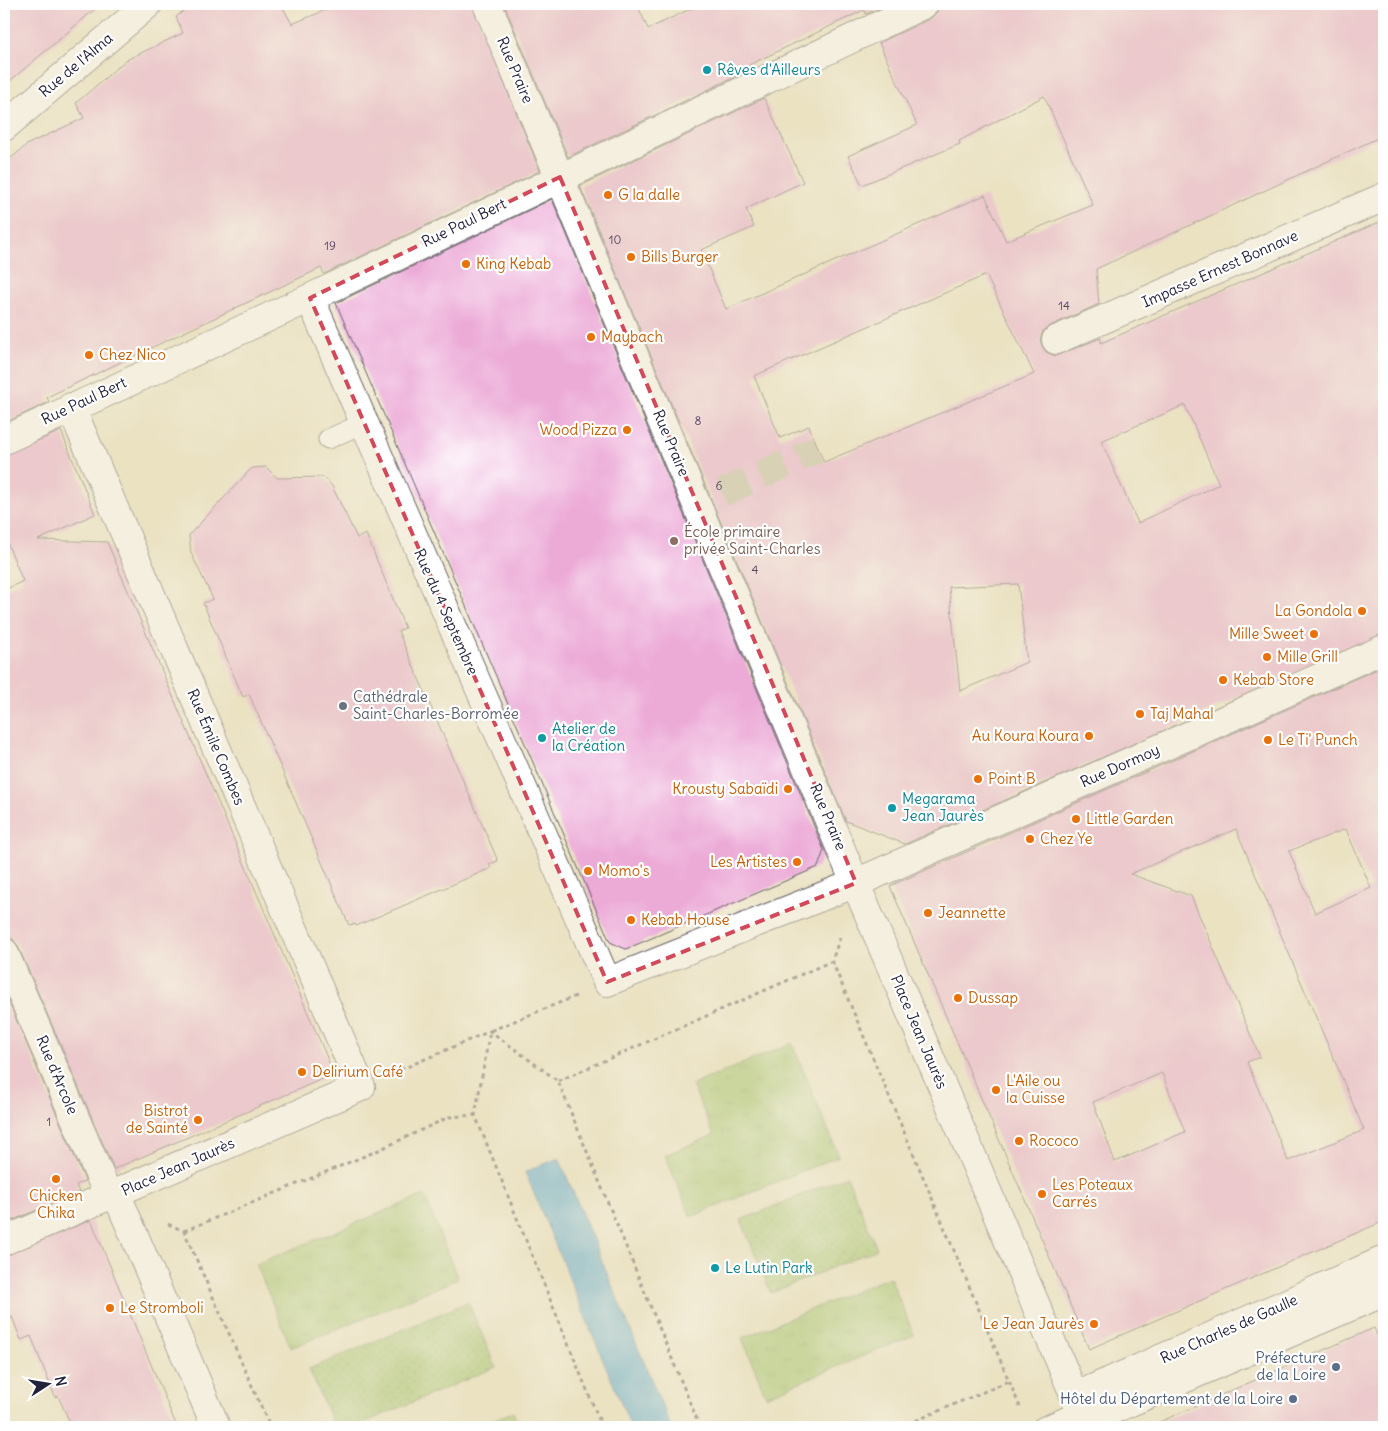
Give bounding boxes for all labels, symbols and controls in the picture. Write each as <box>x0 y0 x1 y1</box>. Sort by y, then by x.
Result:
street label: Rue de l'Alma <box>35 28 117 101</box>
street label: Rue Praire <box>493 34 538 106</box>
place label: Rêves d'Ailleurs <box>717 60 821 79</box>
marker: Rêves d'Ailleurs <box>701 64 713 76</box>
place label: G la dalle <box>618 185 680 204</box>
marker: G la dalle <box>602 189 614 201</box>
street label: Rue Paul Bert <box>418 194 509 251</box>
street label: Impasse Ernest Bonnave <box>1139 226 1301 312</box>
house number: 10 <box>609 232 621 247</box>
house number: 19 <box>324 238 336 253</box>
place label: Bills Burger <box>641 247 718 266</box>
marker: Bills Burger <box>625 251 637 263</box>
place label: King Kebab <box>476 254 551 273</box>
marker: King Kebab <box>460 258 472 270</box>
house number: 14 <box>1058 298 1070 313</box>
place label: Maybach <box>601 327 663 346</box>
marker: Maybach <box>585 331 597 343</box>
place label: Chez Nico <box>99 345 166 364</box>
marker: Chez Nico <box>83 349 95 361</box>
street label: Rue Paul Bert <box>38 373 129 429</box>
street label: Rue Praire <box>649 407 694 479</box>
house number: 8 <box>695 413 702 428</box>
place label: Wood Pizza <box>539 420 617 439</box>
marker: Wood Pizza <box>621 424 633 436</box>
house number: 6 <box>716 478 723 493</box>
place label: École primaire privée Saint-Charles <box>684 522 821 558</box>
marker: École primaire privée Saint-Charles <box>668 535 680 547</box>
street label: Rue du 4 Septembre <box>410 546 483 678</box>
house number: 4 <box>752 562 759 577</box>
place label: La Gondola <box>1275 601 1352 620</box>
marker: La Gondola <box>1356 605 1368 617</box>
place label: Mille Sweet <box>1229 624 1304 643</box>
marker: Mille Sweet <box>1308 628 1320 640</box>
place label: Mille Grill <box>1277 647 1338 666</box>
marker: Mille Grill <box>1261 651 1273 663</box>
place label: Kebab Store <box>1233 670 1314 689</box>
marker: Kebab Store <box>1217 674 1229 686</box>
street label: Rue Émile Combes <box>183 686 250 808</box>
place label: Cathédrale Saint-Charles-Borromée <box>353 687 519 723</box>
marker: Cathédrale Saint-Charles-Borromée <box>337 700 349 712</box>
place label: Taj Mahal <box>1150 704 1214 723</box>
marker: Taj Mahal <box>1134 708 1146 720</box>
place label: Atelier de la Création <box>552 719 625 755</box>
place label: Au Koura Koura <box>972 726 1079 745</box>
marker: Au Koura Koura <box>1083 730 1095 742</box>
place label: Le Ti' Punch <box>1278 730 1358 749</box>
marker: Atelier de la Création <box>536 732 548 744</box>
marker: Le Ti' Punch <box>1262 734 1274 746</box>
street label: Rue Dormoy <box>1077 740 1163 792</box>
place label: Point B <box>988 769 1036 788</box>
marker: Point B <box>972 773 984 785</box>
place label: Krousty Sabaïdi <box>672 779 778 798</box>
street label: Rue Praire <box>806 781 851 853</box>
marker: Krousty Sabaïdi <box>782 783 794 795</box>
place label: Megarama Jean Jaurès <box>902 789 984 825</box>
marker: Megarama Jean Jaurès <box>886 802 898 814</box>
place label: Little Garden <box>1086 809 1174 828</box>
marker: Little Garden <box>1070 813 1082 825</box>
place label: Chez Ye <box>1040 829 1093 848</box>
marker: Chez Ye <box>1024 833 1036 845</box>
place label: Les Artistes <box>710 852 787 871</box>
marker: Les Artistes <box>791 856 803 868</box>
place label: Momo's <box>598 861 650 880</box>
marker: Momo's <box>582 865 594 877</box>
place label: Jeannette <box>938 903 1006 922</box>
marker: Jeannette <box>922 907 934 919</box>
place label: Kebab House <box>641 910 730 929</box>
marker: Kebab House <box>625 914 637 926</box>
street label: Place Jean Jaurès <box>887 972 952 1092</box>
place label: Dussap <box>968 988 1018 1007</box>
marker: Dussap <box>952 992 964 1004</box>
street label: Rue d'Arcole <box>32 1032 83 1117</box>
place label: Delirium Café <box>312 1062 403 1081</box>
marker: Delirium Café <box>296 1066 308 1078</box>
place label: L'Aile ou la Cuisse <box>1006 1071 1065 1107</box>
marker: L'Aile ou la Cuisse <box>990 1084 1002 1096</box>
place label: Bistrot de Sainté <box>126 1101 188 1137</box>
house number: 1 <box>47 1114 51 1129</box>
marker: Bistrot de Sainté <box>192 1114 204 1126</box>
place label: Rococo <box>1029 1131 1079 1150</box>
street label: Place Jean Jaurès <box>118 1133 237 1200</box>
marker: Rococo <box>1013 1135 1025 1147</box>
marker: Chicken Chika <box>50 1173 62 1185</box>
place label: Les Poteaux Carrés <box>1052 1175 1133 1211</box>
place label: Chicken Chika <box>29 1186 83 1222</box>
marker: Les Poteaux Carrés <box>1036 1188 1048 1200</box>
place label: Le Lutin Park <box>725 1258 813 1277</box>
marker: Le Lutin Park <box>709 1262 721 1274</box>
street label: Rue Charles de Gaulle <box>1157 1290 1300 1367</box>
place label: Le Stromboli <box>120 1298 204 1317</box>
marker: Le Stromboli <box>104 1302 116 1314</box>
place label: Le Jean Jaurès <box>983 1314 1084 1333</box>
marker: Le Jean Jaurès <box>1088 1318 1100 1330</box>
place label: Préfecture de la Loire <box>1255 1348 1326 1384</box>
north arrow <box>22 1358 72 1408</box>
marker: Préfecture de la Loire <box>1330 1361 1342 1373</box>
text: N <box>51 1375 71 1388</box>
place label: Hôtel du Département de la Loire <box>1060 1389 1283 1408</box>
marker: Hôtel du Département de la Loire <box>1287 1393 1299 1405</box>

